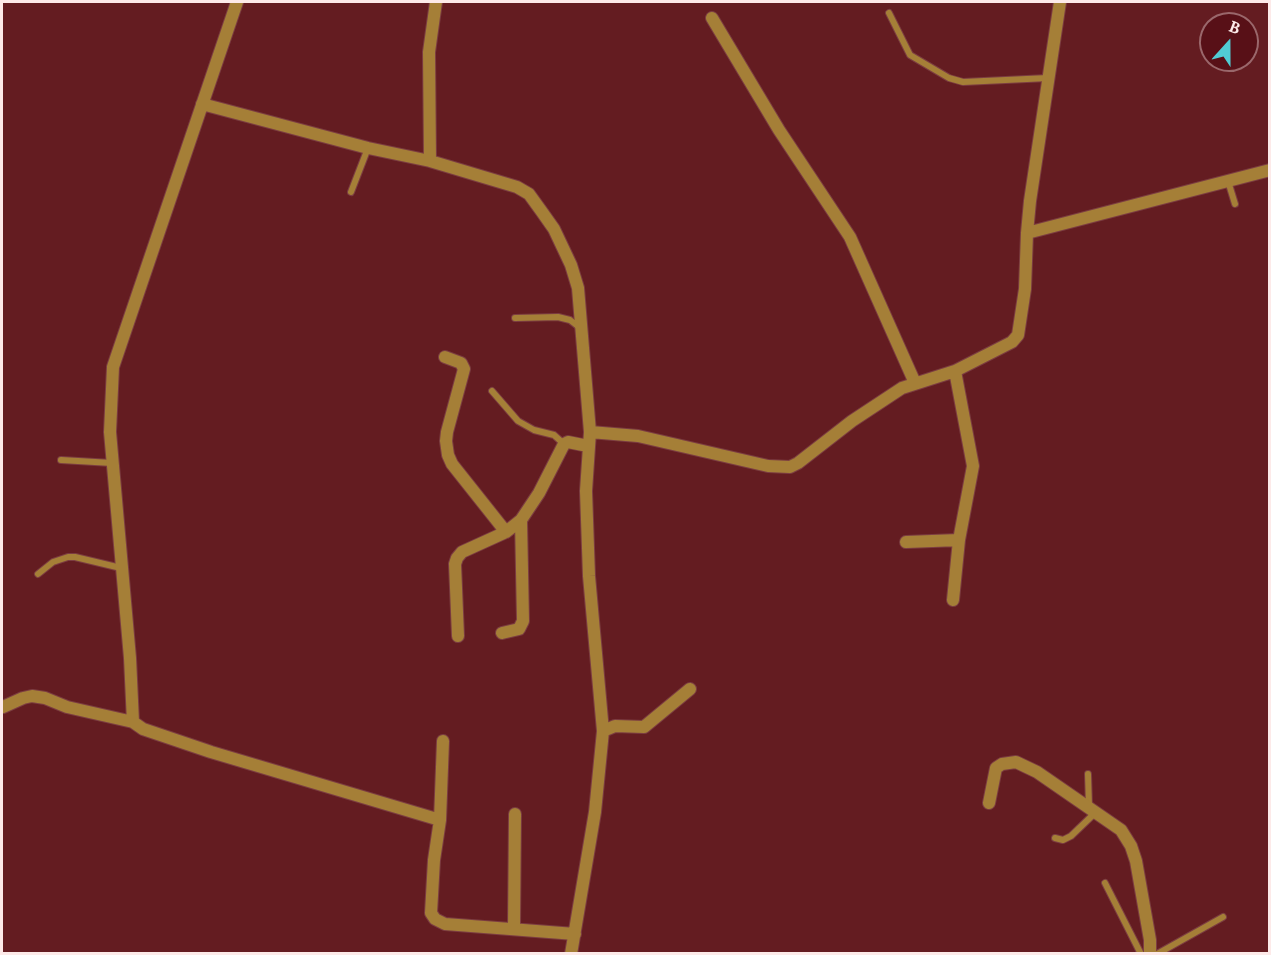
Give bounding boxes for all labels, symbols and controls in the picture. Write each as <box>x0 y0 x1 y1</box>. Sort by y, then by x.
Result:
north arrow <box>1199 12 1259 72</box>
text: B <box>1226 16 1243 38</box>

